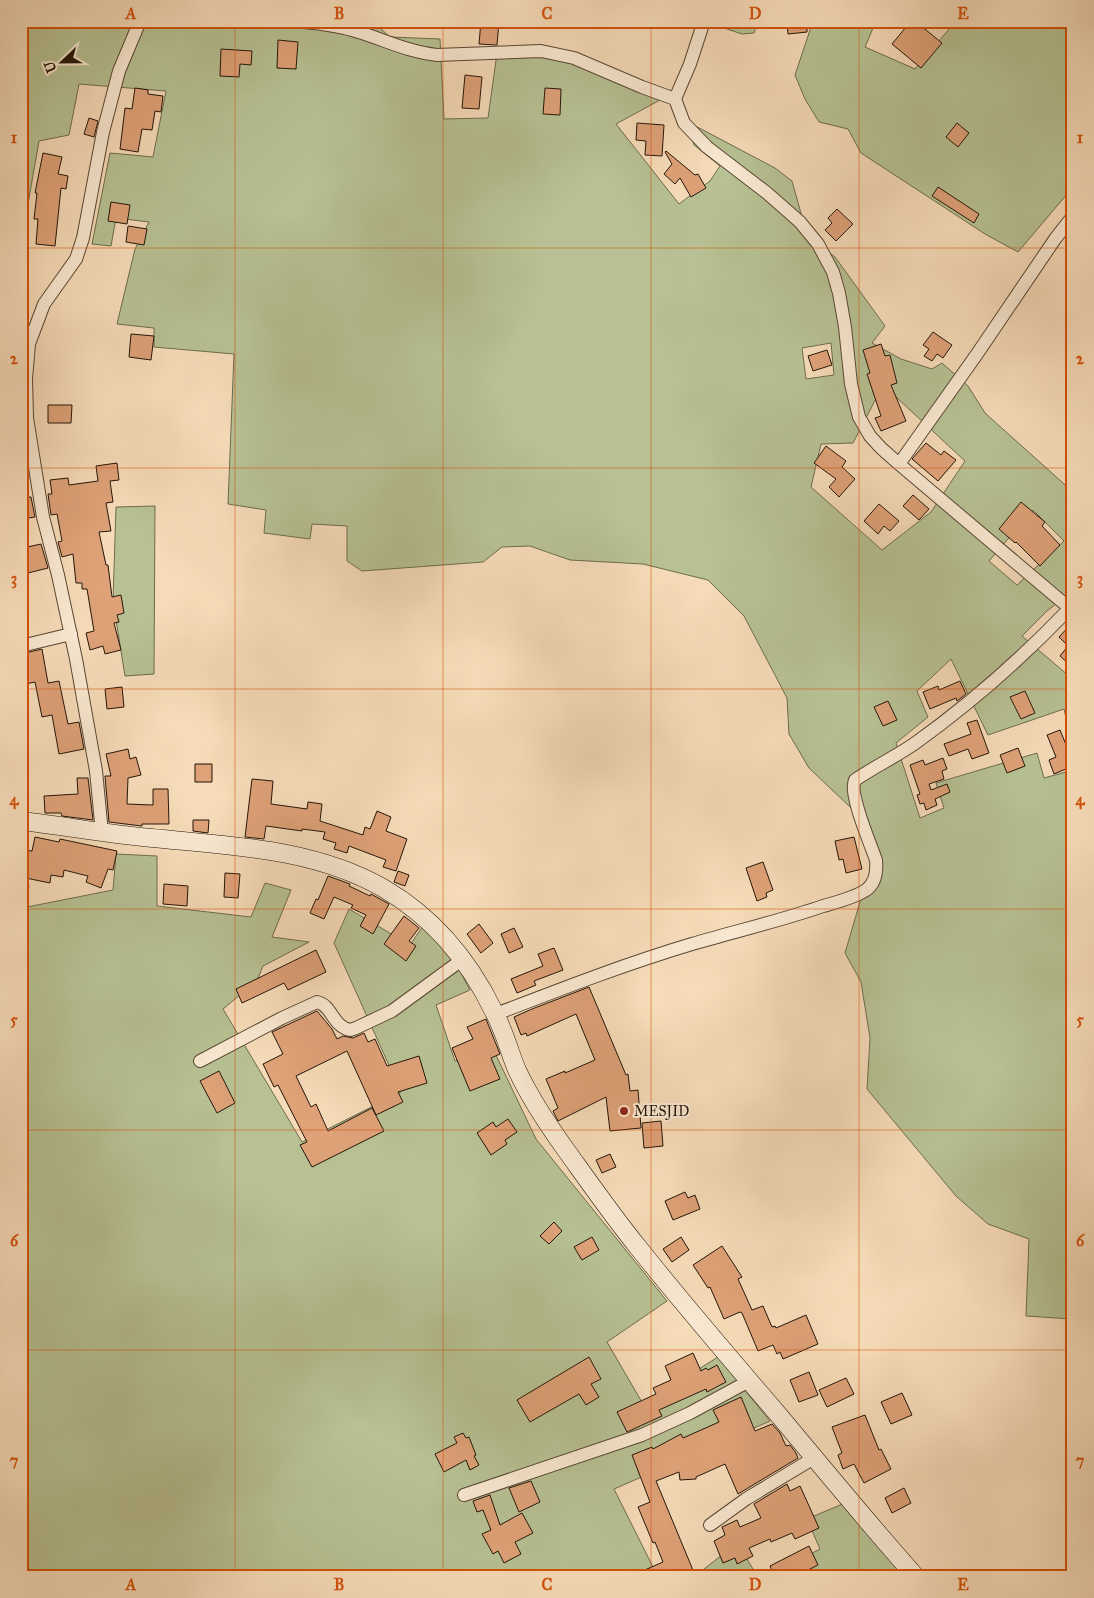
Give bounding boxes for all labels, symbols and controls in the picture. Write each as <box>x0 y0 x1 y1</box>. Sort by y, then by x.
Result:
text: A <box>125 4 137 23</box>
text: B <box>334 4 344 23</box>
text: C <box>542 4 553 23</box>
text: D <box>749 4 762 23</box>
text: E <box>957 4 969 23</box>
north arrow <box>38 38 88 88</box>
text: U <box>40 58 60 75</box>
text: 1 <box>11 128 18 147</box>
text: 1 <box>1077 128 1084 147</box>
text: 2 <box>10 349 19 368</box>
text: 2 <box>1076 349 1085 368</box>
text: 3 <box>11 569 17 589</box>
text: 3 <box>1077 569 1083 589</box>
text: 4 <box>10 790 20 810</box>
text: 4 <box>1076 790 1086 810</box>
text: 5 <box>10 1010 18 1029</box>
text: 5 <box>1076 1010 1084 1029</box>
place label: MESJID <box>634 1103 689 1121</box>
marker: MESJID <box>618 1105 630 1117</box>
text: 6 <box>10 1231 19 1250</box>
text: 6 <box>1076 1231 1085 1250</box>
text: 7 <box>10 1451 19 1470</box>
text: 7 <box>1076 1451 1085 1470</box>
text: A <box>125 1575 137 1594</box>
text: B <box>334 1575 344 1594</box>
text: C <box>542 1575 553 1594</box>
text: D <box>749 1575 762 1594</box>
text: E <box>957 1575 969 1594</box>

